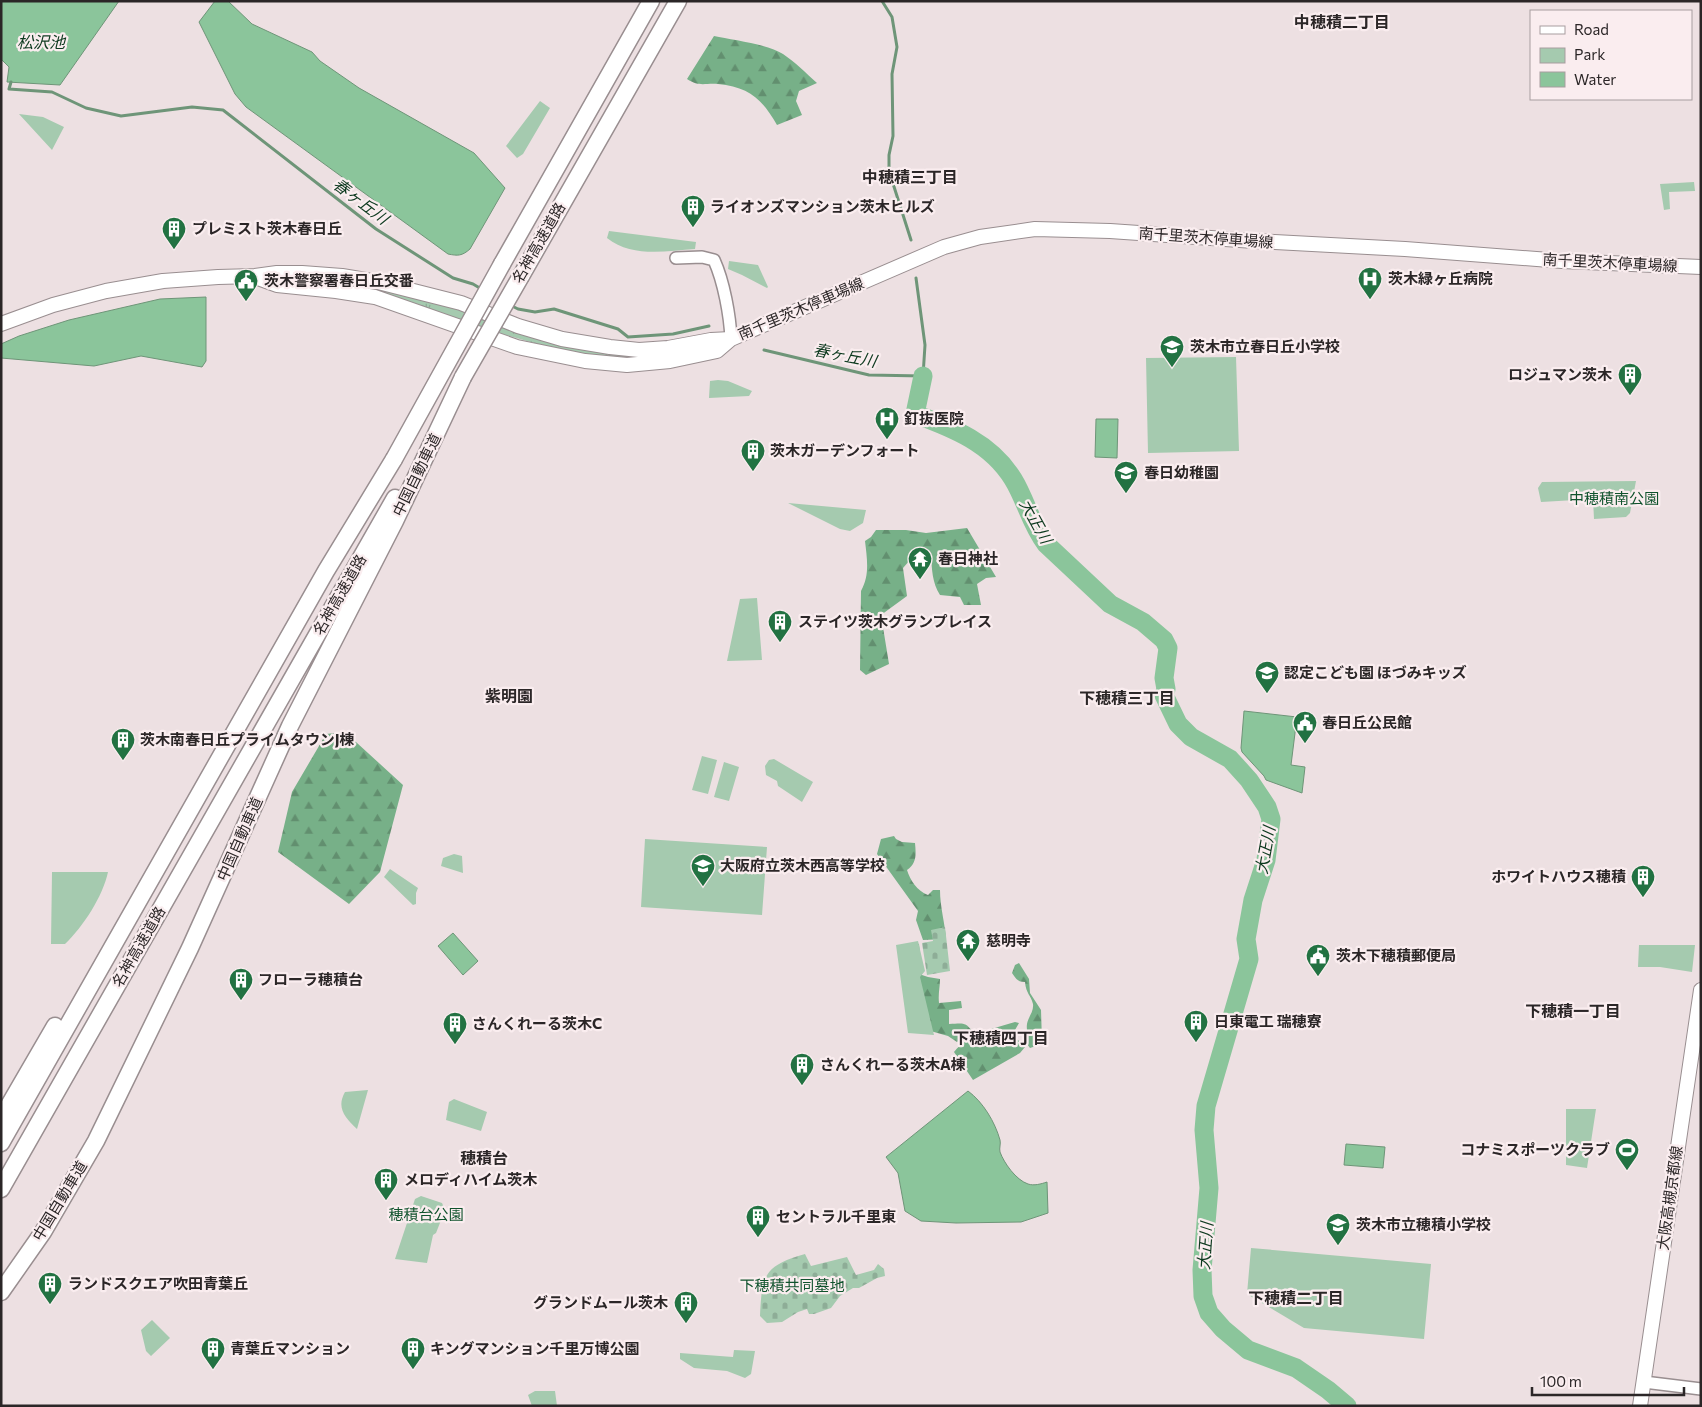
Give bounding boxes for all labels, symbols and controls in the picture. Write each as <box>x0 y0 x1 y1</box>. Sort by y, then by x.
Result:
legend <box>1530 10 1692 100</box>
district label: 中穂積二丁目 <box>1294 12 1390 31</box>
text: Road <box>1574 20 1609 38</box>
water label: 松沢池 <box>17 32 67 51</box>
text: Park <box>1574 45 1605 63</box>
text: Water <box>1574 70 1616 88</box>
district label: 中穂積三丁目 <box>862 167 958 186</box>
water label: 春ヶ丘川 <box>330 174 394 229</box>
building icon: ライオンズマンション茨木ヒルズ <box>680 194 706 228</box>
place label: ライオンズマンション茨木ヒルズ <box>710 197 935 215</box>
street label: 名神高速道路 <box>508 199 568 286</box>
building icon: プレミスト茨木春日丘 <box>161 216 187 250</box>
place label: プレミスト茨木春日丘 <box>192 219 342 237</box>
street label: 南千里茨木停車場線 <box>1138 223 1274 251</box>
street label: 南千里茨木停車場線 <box>1542 249 1678 275</box>
hospital icon: 茨木緑ヶ丘病院 <box>1357 266 1383 300</box>
public building icon: 茨木警察署春日丘交番 <box>233 268 259 302</box>
place label: 茨木緑ヶ丘病院 <box>1388 269 1493 287</box>
place label: 茨木警察署春日丘交番 <box>264 271 414 289</box>
street label: 南千里茨木停車場線 <box>735 273 866 343</box>
school or university icon: 茨木市立春日丘小学校 <box>1159 334 1185 368</box>
place label: 茨木市立春日丘小学校 <box>1190 337 1340 355</box>
water label: 春ヶ丘川 <box>812 339 880 370</box>
building icon: ロジュマン茨木 <box>1617 362 1643 396</box>
place label: ロジュマン茨木 <box>1508 365 1612 383</box>
hospital icon: 釘抜医院 <box>874 406 900 440</box>
place label: 釘抜医院 <box>904 409 964 427</box>
street label: 中国自動車道 <box>388 430 444 519</box>
building icon: 茨木ガーデンフォート <box>740 438 766 472</box>
place label: 茨木ガーデンフォート <box>770 441 920 459</box>
school or university icon: 春日幼稚園 <box>1113 460 1139 494</box>
place label: 春日幼稚園 <box>1144 463 1219 481</box>
park label: 中穂積南公園 <box>1569 489 1659 507</box>
water label: 大正川 <box>1016 495 1057 548</box>
temple icon: 春日神社 <box>907 546 933 580</box>
place label: 春日神社 <box>938 549 998 567</box>
street label: 名神高速道路 <box>309 551 369 638</box>
building icon: ステイツ茨木グランプレイス <box>767 609 793 643</box>
place label: ステイツ茨木グランプレイス <box>798 612 992 630</box>
school or university icon: 認定こども園 ほづみキッズ <box>1254 660 1280 694</box>
place label: 認定こども園 ほづみキッズ <box>1284 663 1467 681</box>
district label: 紫明園 <box>485 686 533 705</box>
district label: 下穂積三丁目 <box>1079 688 1175 707</box>
public building icon: 春日丘公民館 <box>1292 710 1318 744</box>
place label: 春日丘公民館 <box>1322 713 1412 731</box>
building icon: 茨木南春日丘プライムタウンJ棟 <box>110 727 136 761</box>
place label: 茨木南春日丘プライムタウンJ棟 <box>140 730 355 748</box>
street label: 中国自動車道 <box>213 794 266 883</box>
water label: 大正川 <box>1251 823 1278 875</box>
school or university icon: 大阪府立茨木西高等学校 <box>690 853 716 887</box>
place label: 大阪府立茨木西高等学校 <box>720 856 885 874</box>
building icon: ホワイトハウス穂積 <box>1630 864 1656 898</box>
place label: ホワイトハウス穂積 <box>1491 867 1626 885</box>
street label: 名神高速道路 <box>108 903 168 990</box>
temple icon: 慈明寺 <box>955 928 981 962</box>
place label: 慈明寺 <box>986 931 1031 949</box>
public building icon: 茨木下穂積郵便局 <box>1305 943 1331 977</box>
place label: 茨木下穂積郵便局 <box>1336 946 1456 964</box>
building icon: フローラ穂積台 <box>228 967 254 1001</box>
place label: フローラ穂積台 <box>258 970 363 988</box>
district label: 下穂積一丁目 <box>1525 1001 1621 1020</box>
building icon: 日東電工 瑞穂寮 <box>1183 1009 1209 1043</box>
building icon: さんくれーる茨木C <box>442 1011 468 1045</box>
place label: 日東電工 瑞穂寮 <box>1214 1012 1322 1030</box>
place label: さんくれーる茨木C <box>472 1014 602 1032</box>
district label: 下穂積四丁目 <box>953 1028 1049 1047</box>
building icon: さんくれーる茨木A棟 <box>789 1052 815 1086</box>
place label: さんくれーる茨木A棟 <box>820 1055 966 1073</box>
sports icon: コナミスポーツクラブ <box>1614 1137 1640 1171</box>
place label: コナミスポーツクラブ <box>1460 1140 1610 1158</box>
street label: 大阪高槻京都線 <box>1653 1145 1685 1251</box>
district label: 穂積台 <box>460 1148 508 1167</box>
street label: 中国自動車道 <box>28 1157 90 1244</box>
building icon: メロディハイム茨木 <box>373 1167 399 1201</box>
place label: メロディハイム茨木 <box>404 1170 537 1188</box>
building icon: セントラル千里東 <box>745 1204 771 1238</box>
park label: 穂積台公園 <box>388 1205 464 1223</box>
place label: セントラル千里東 <box>776 1207 896 1225</box>
school or university icon: 茨木市立穂積小学校 <box>1325 1212 1351 1246</box>
place label: 茨木市立穂積小学校 <box>1356 1215 1491 1233</box>
water label: 大正川 <box>1193 1219 1216 1271</box>
building icon: ランドスクエア吹田青葉丘 <box>37 1271 63 1305</box>
place label: ランドスクエア吹田青葉丘 <box>68 1274 248 1292</box>
park label: 下穂積共同墓地 <box>739 1276 845 1294</box>
district label: 下穂積二丁目 <box>1248 1288 1344 1307</box>
building icon: グランドムール茨木 <box>673 1290 699 1324</box>
place label: グランドムール茨木 <box>533 1293 668 1311</box>
building icon: 青葉丘マンション <box>200 1336 226 1370</box>
building icon: キングマンション千里万博公園 <box>400 1336 426 1370</box>
place label: 青葉丘マンション <box>230 1339 350 1357</box>
place label: キングマンション千里万博公園 <box>430 1339 640 1357</box>
scale bar <box>1532 1364 1684 1396</box>
text: 100 m <box>1540 1372 1582 1390</box>

